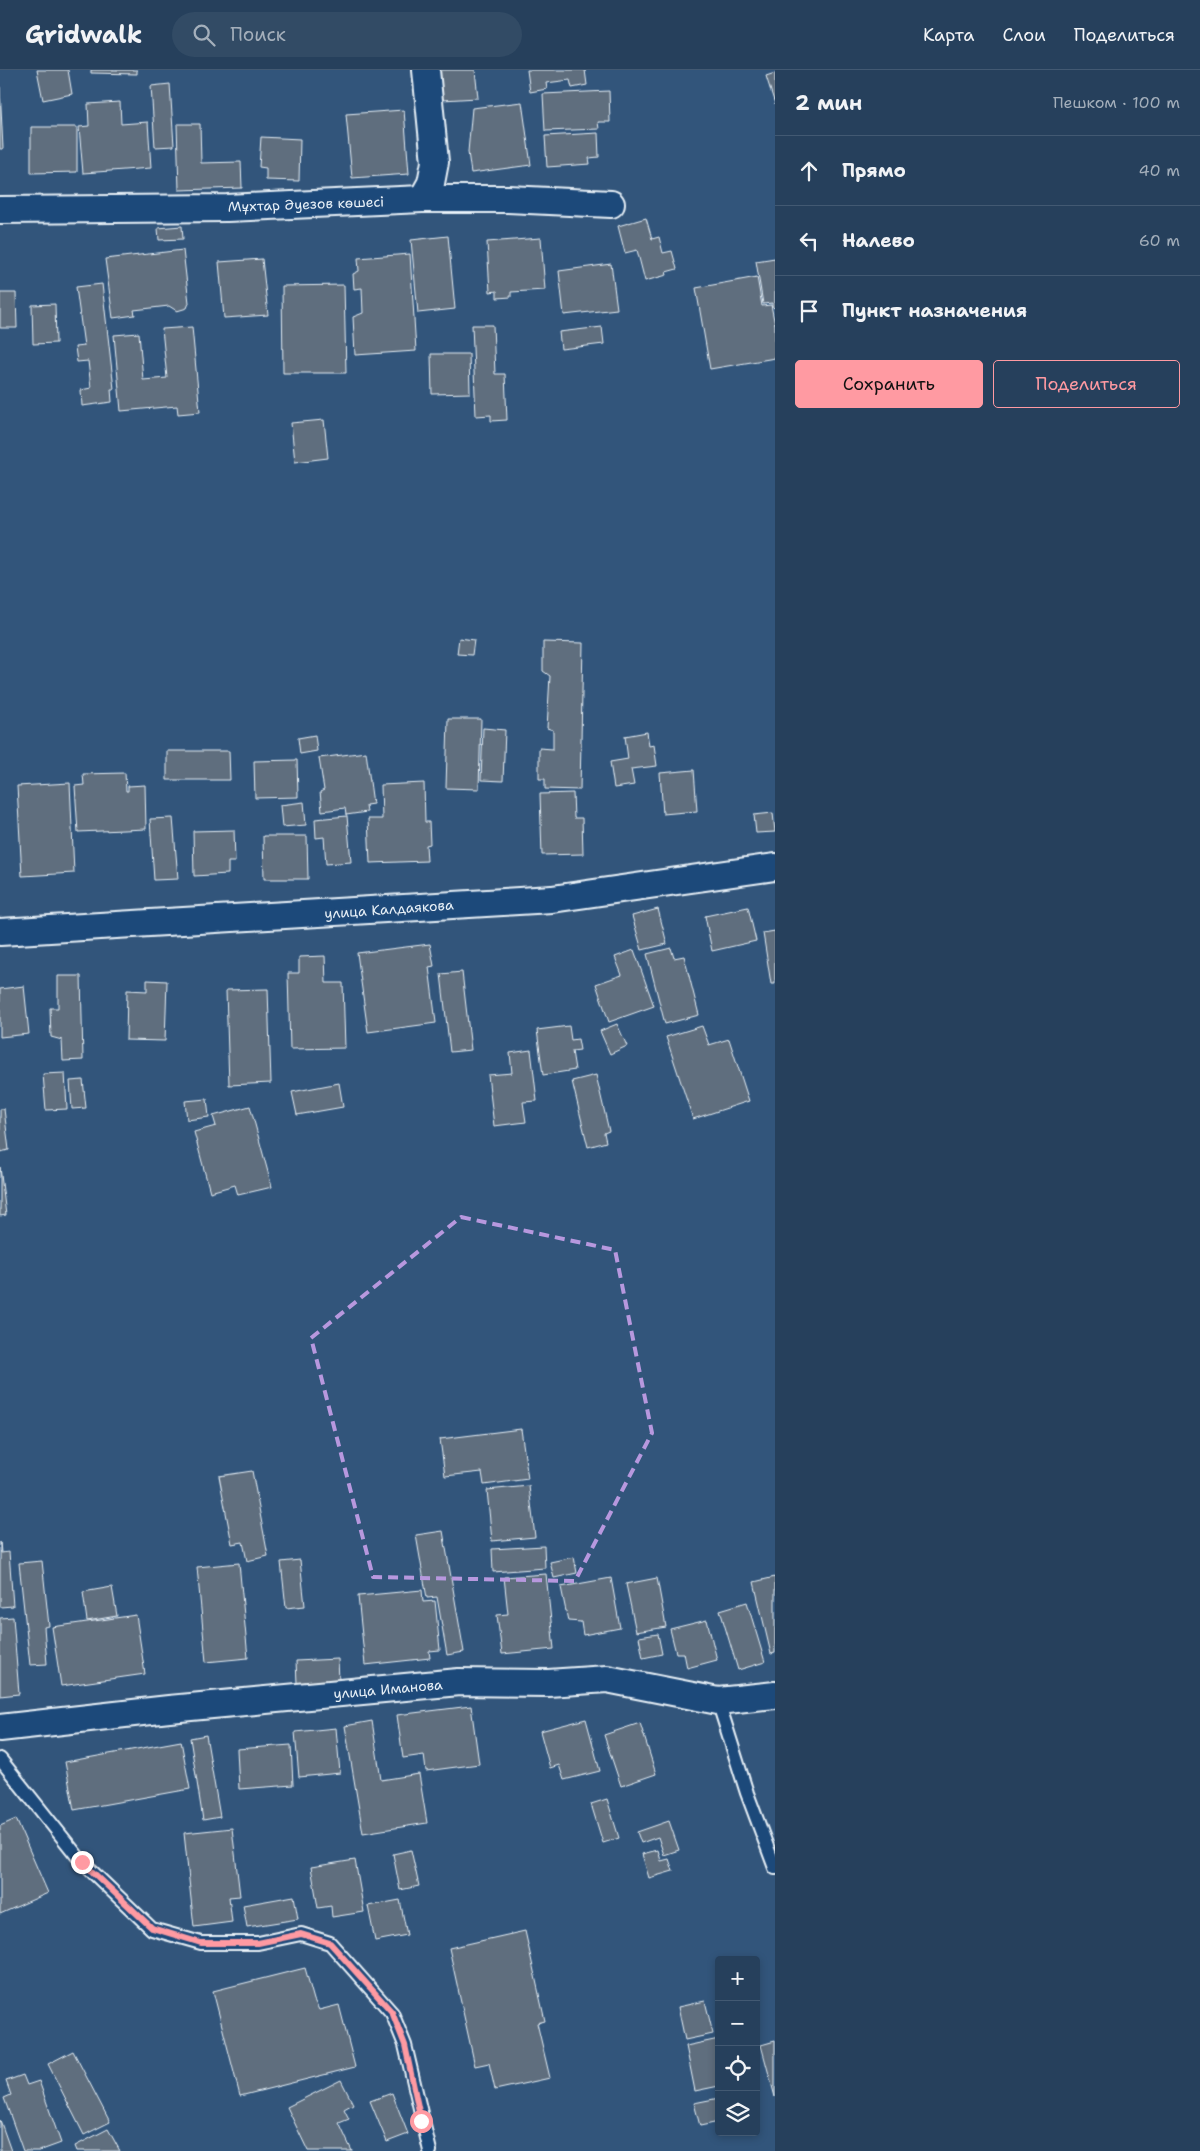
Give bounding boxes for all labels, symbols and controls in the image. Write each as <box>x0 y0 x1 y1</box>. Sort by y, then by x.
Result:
search box <box>172 12 522 57</box>
text: Gridwalk <box>25 19 142 51</box>
icon: search <box>190 21 218 49</box>
text: Поиск <box>230 22 286 47</box>
text: Карта <box>923 23 974 47</box>
text: Слои <box>1002 23 1046 47</box>
text: Поделиться <box>1074 23 1175 47</box>
text: 2 мин <box>795 89 862 117</box>
text: Пешком · 100 m <box>1053 92 1180 113</box>
icon: ahead <box>795 157 823 185</box>
text: Прямо <box>842 158 906 183</box>
text: 40 m <box>1138 160 1180 181</box>
street label: Мұхтар Әуезов көшесі <box>228 192 384 216</box>
icon: left <box>795 227 823 255</box>
text: Налево <box>842 228 915 253</box>
text: 60 m <box>1139 230 1180 251</box>
icon: arrive <box>795 297 823 325</box>
text: Пункт назначения <box>842 298 1027 323</box>
button: Сохранить <box>795 360 983 408</box>
button: Поделиться <box>993 360 1180 408</box>
street label: улица Калдаякова <box>324 895 455 922</box>
street label: улица Иманова <box>333 1675 444 1703</box>
route end <box>71 1851 94 1874</box>
map controls <box>715 1956 760 2136</box>
button: + <box>715 1956 760 2001</box>
button: − <box>715 2001 760 2046</box>
button: locate <box>715 2046 760 2091</box>
button: layers <box>715 2091 760 2136</box>
route start <box>410 2110 433 2133</box>

